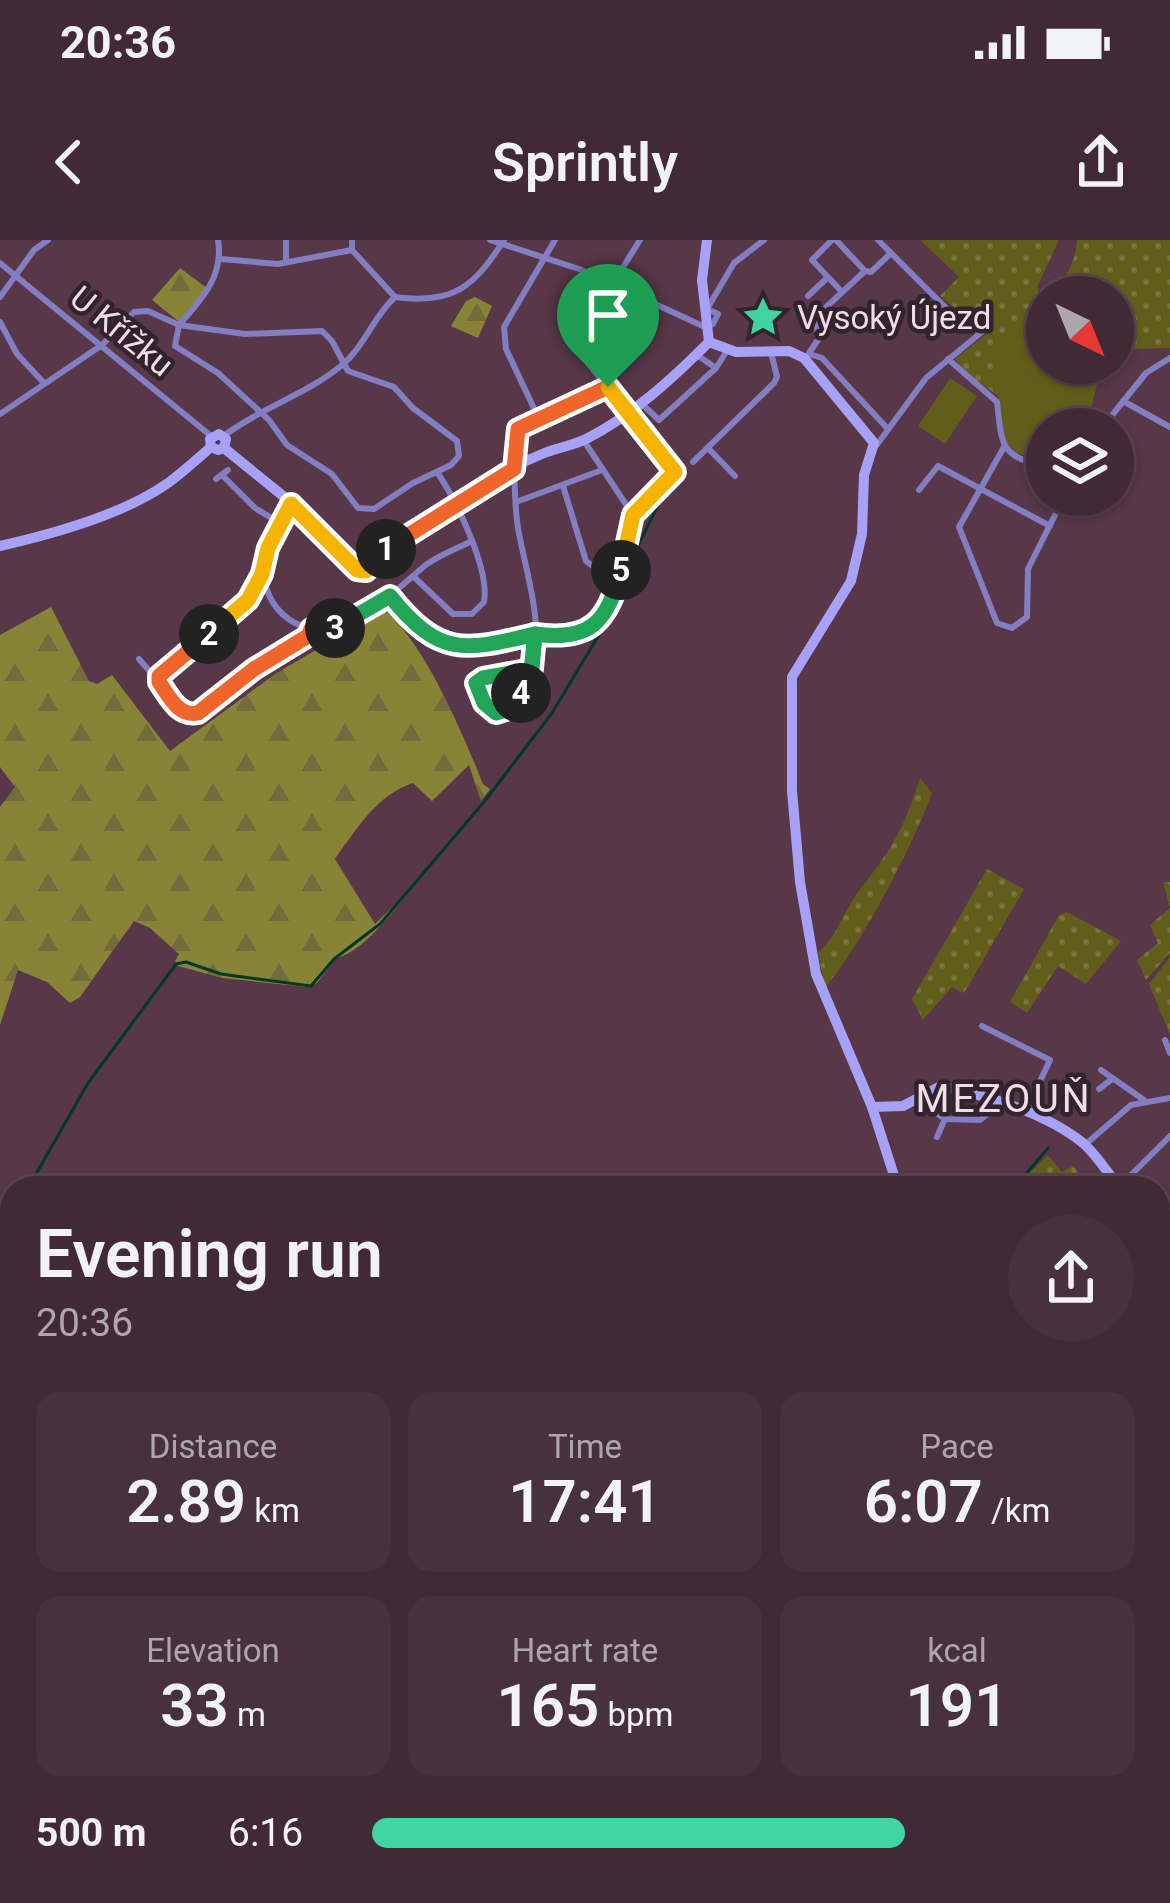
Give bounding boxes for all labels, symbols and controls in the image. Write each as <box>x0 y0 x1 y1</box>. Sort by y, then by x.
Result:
text: 20:36 <box>60 16 176 69</box>
icon: back <box>36 129 102 195</box>
icon: share <box>1068 129 1134 195</box>
text: Sprintly <box>492 131 678 194</box>
pin <box>557 264 659 387</box>
north arrow <box>1026 276 1134 384</box>
map controls <box>1026 276 1134 516</box>
street label: U Křížku <box>63 278 181 384</box>
icon: arrive <box>575 282 641 348</box>
place icon: Vysoký Újezd <box>740 294 786 340</box>
place label: Vysoký Újezd <box>797 298 991 337</box>
button: layers <box>1026 408 1134 516</box>
pin: 1 <box>356 519 416 579</box>
text: 1 <box>377 529 395 568</box>
pin: 5 <box>591 540 651 600</box>
text: 5 <box>612 550 630 589</box>
pin: 3 <box>305 598 365 658</box>
pin: 2 <box>179 604 239 664</box>
text: 3 <box>326 608 344 647</box>
text: 2 <box>200 614 218 653</box>
pin: 4 <box>491 663 551 723</box>
text: 4 <box>512 673 530 712</box>
district label: MEZOUŇ <box>915 1076 1093 1122</box>
button: share <box>1008 1215 1134 1341</box>
text: Evening run <box>36 1216 383 1293</box>
text: 20:36 <box>36 1300 133 1346</box>
text: Distance <box>149 1427 277 1466</box>
text: Time <box>548 1427 622 1466</box>
text: Pace <box>920 1427 994 1466</box>
text: 2.89 <box>126 1466 246 1537</box>
text: 17:41 <box>508 1466 662 1537</box>
text: 6:07 <box>864 1466 983 1537</box>
text: km <box>246 1491 300 1530</box>
text: /km <box>983 1491 1050 1530</box>
text: Elevation <box>146 1631 280 1670</box>
text: Heart rate <box>512 1631 658 1670</box>
text: kcal <box>927 1631 987 1670</box>
text: 33 <box>160 1670 229 1741</box>
text: 165 <box>496 1670 599 1741</box>
text: 191 <box>906 1670 1008 1741</box>
text: m <box>229 1695 266 1734</box>
text: bpm <box>599 1695 674 1734</box>
text: 500 m <box>36 1810 147 1856</box>
text: 6:16 <box>228 1810 303 1856</box>

